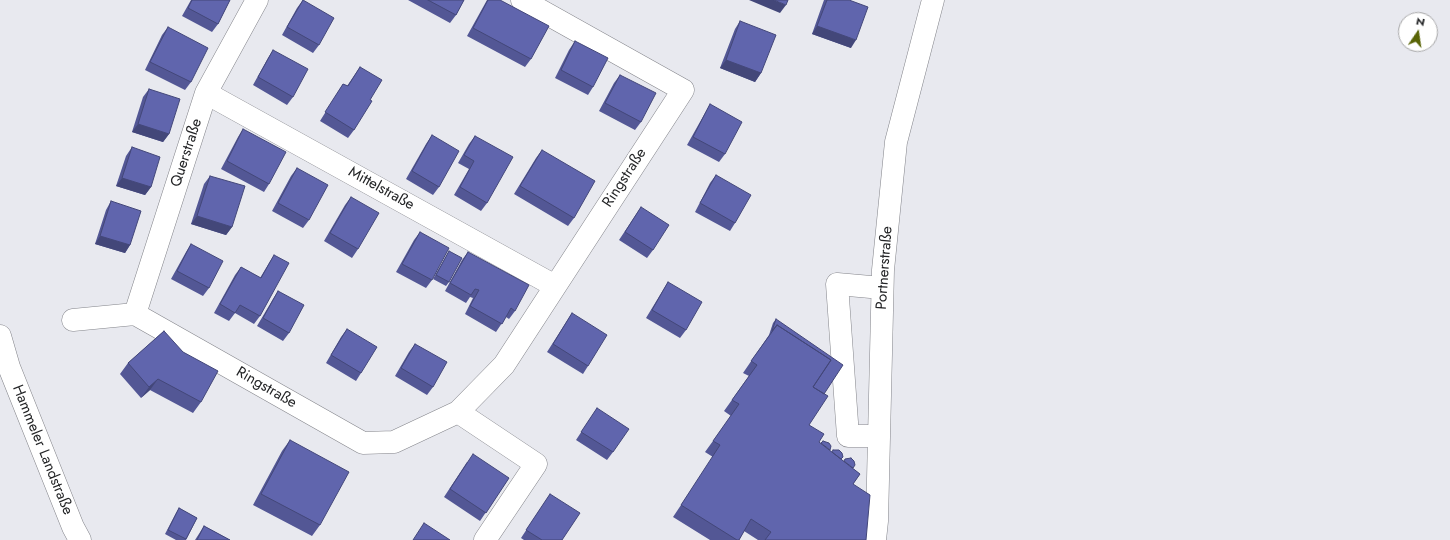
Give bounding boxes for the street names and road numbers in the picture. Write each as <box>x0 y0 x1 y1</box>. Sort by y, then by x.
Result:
street label: Querstraße <box>168 117 206 189</box>
street label: Ringstraße <box>599 145 651 211</box>
street label: Mittelstraße <box>345 164 417 214</box>
street label: Portnerstraße <box>873 226 897 310</box>
street label: Ringstraße <box>233 363 299 413</box>
street label: Hammeler Landstraße <box>8 382 76 518</box>

